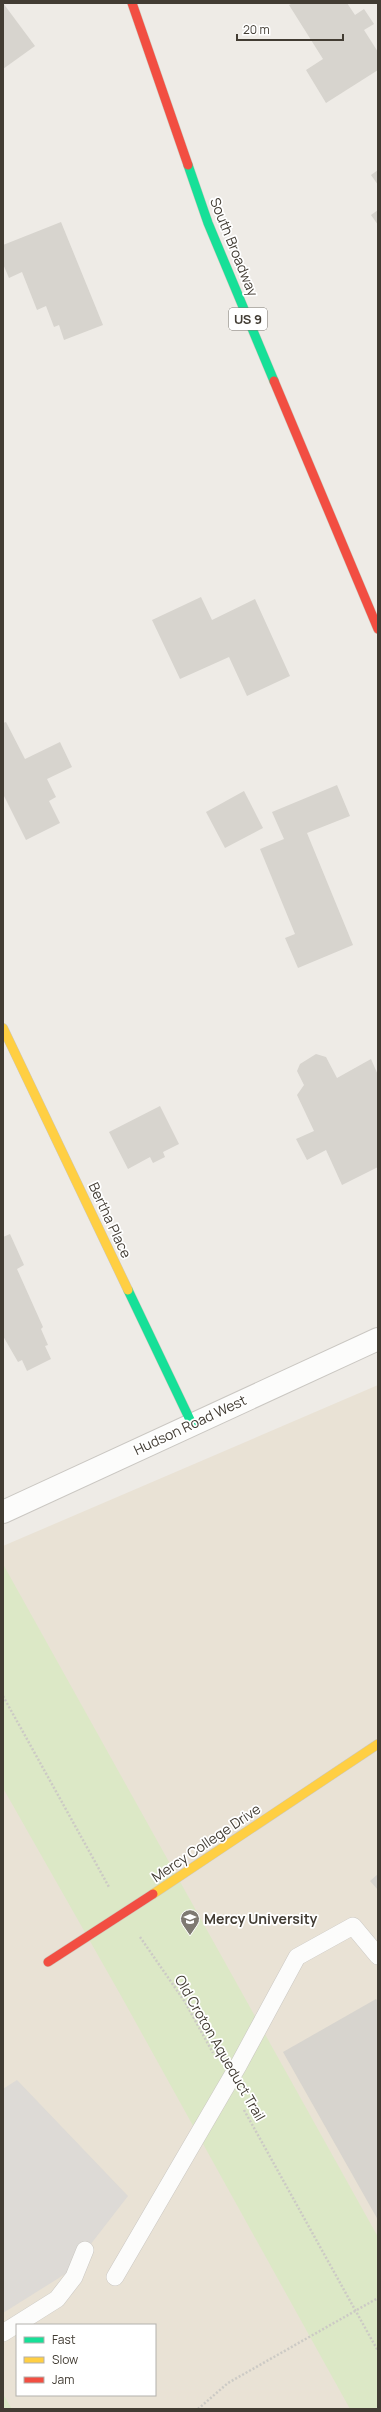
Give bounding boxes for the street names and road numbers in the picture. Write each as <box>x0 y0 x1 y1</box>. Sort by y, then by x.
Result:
street label: South Broadway <box>206 195 263 300</box>
road number: US 9 <box>229 308 267 330</box>
street label: Bertha Place <box>85 1179 136 1261</box>
street label: Hudson Road West <box>130 1390 250 1459</box>
street label: Mercy College Drive <box>148 1799 264 1886</box>
street label: Old Croton Aqueduct Trail <box>171 1971 270 2124</box>

